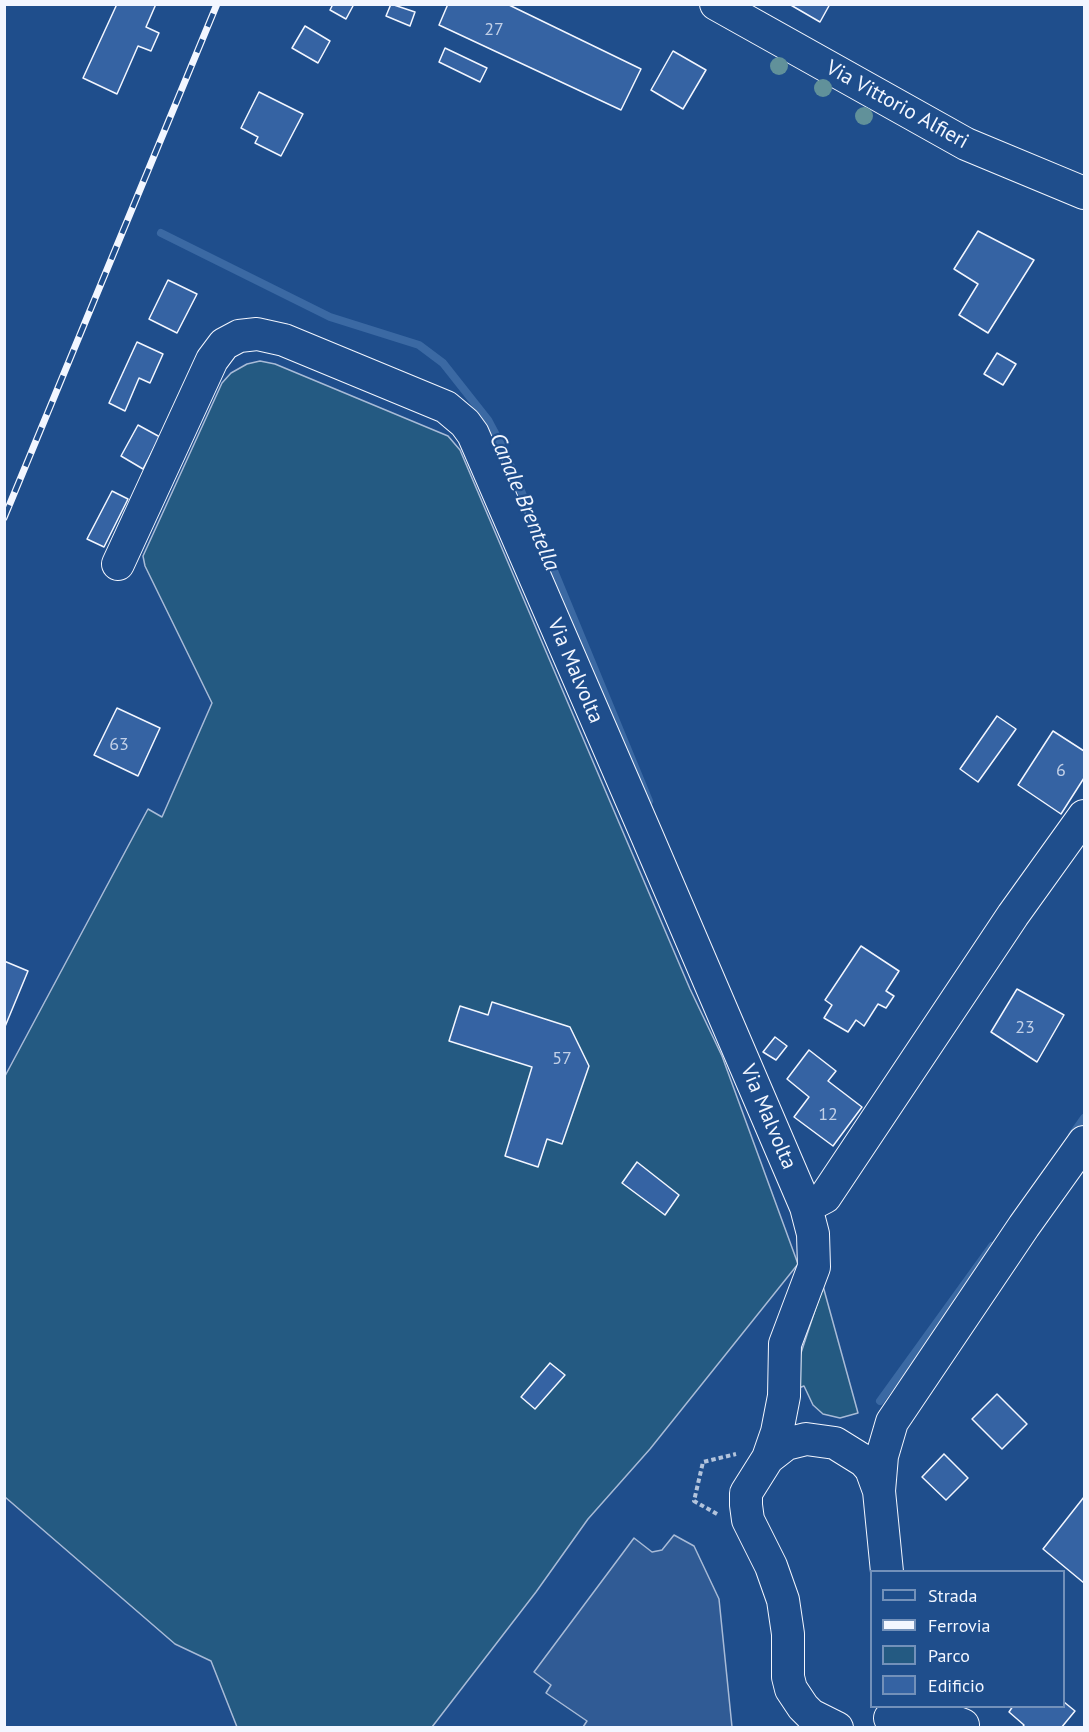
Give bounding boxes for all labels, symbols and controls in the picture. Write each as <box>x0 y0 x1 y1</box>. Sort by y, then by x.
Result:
house number: 27 <box>484 19 504 41</box>
street label: Via Vittorio Alfieri <box>821 55 973 155</box>
water label: Canale Brentella <box>483 429 565 575</box>
street label: Via Malvolta <box>542 615 608 727</box>
house number: 63 <box>109 734 129 756</box>
house number: 6 <box>1056 760 1066 782</box>
house number: 23 <box>1015 1017 1035 1039</box>
house number: 57 <box>552 1048 572 1070</box>
street label: Via Malvolta <box>735 1061 801 1173</box>
house number: 12 <box>818 1104 838 1126</box>
legend <box>870 1570 1065 1708</box>
text: Strada <box>928 1584 977 1607</box>
text: Ferrovia <box>928 1614 991 1637</box>
text: Parco <box>928 1644 970 1667</box>
text: Edificio <box>928 1674 984 1697</box>

